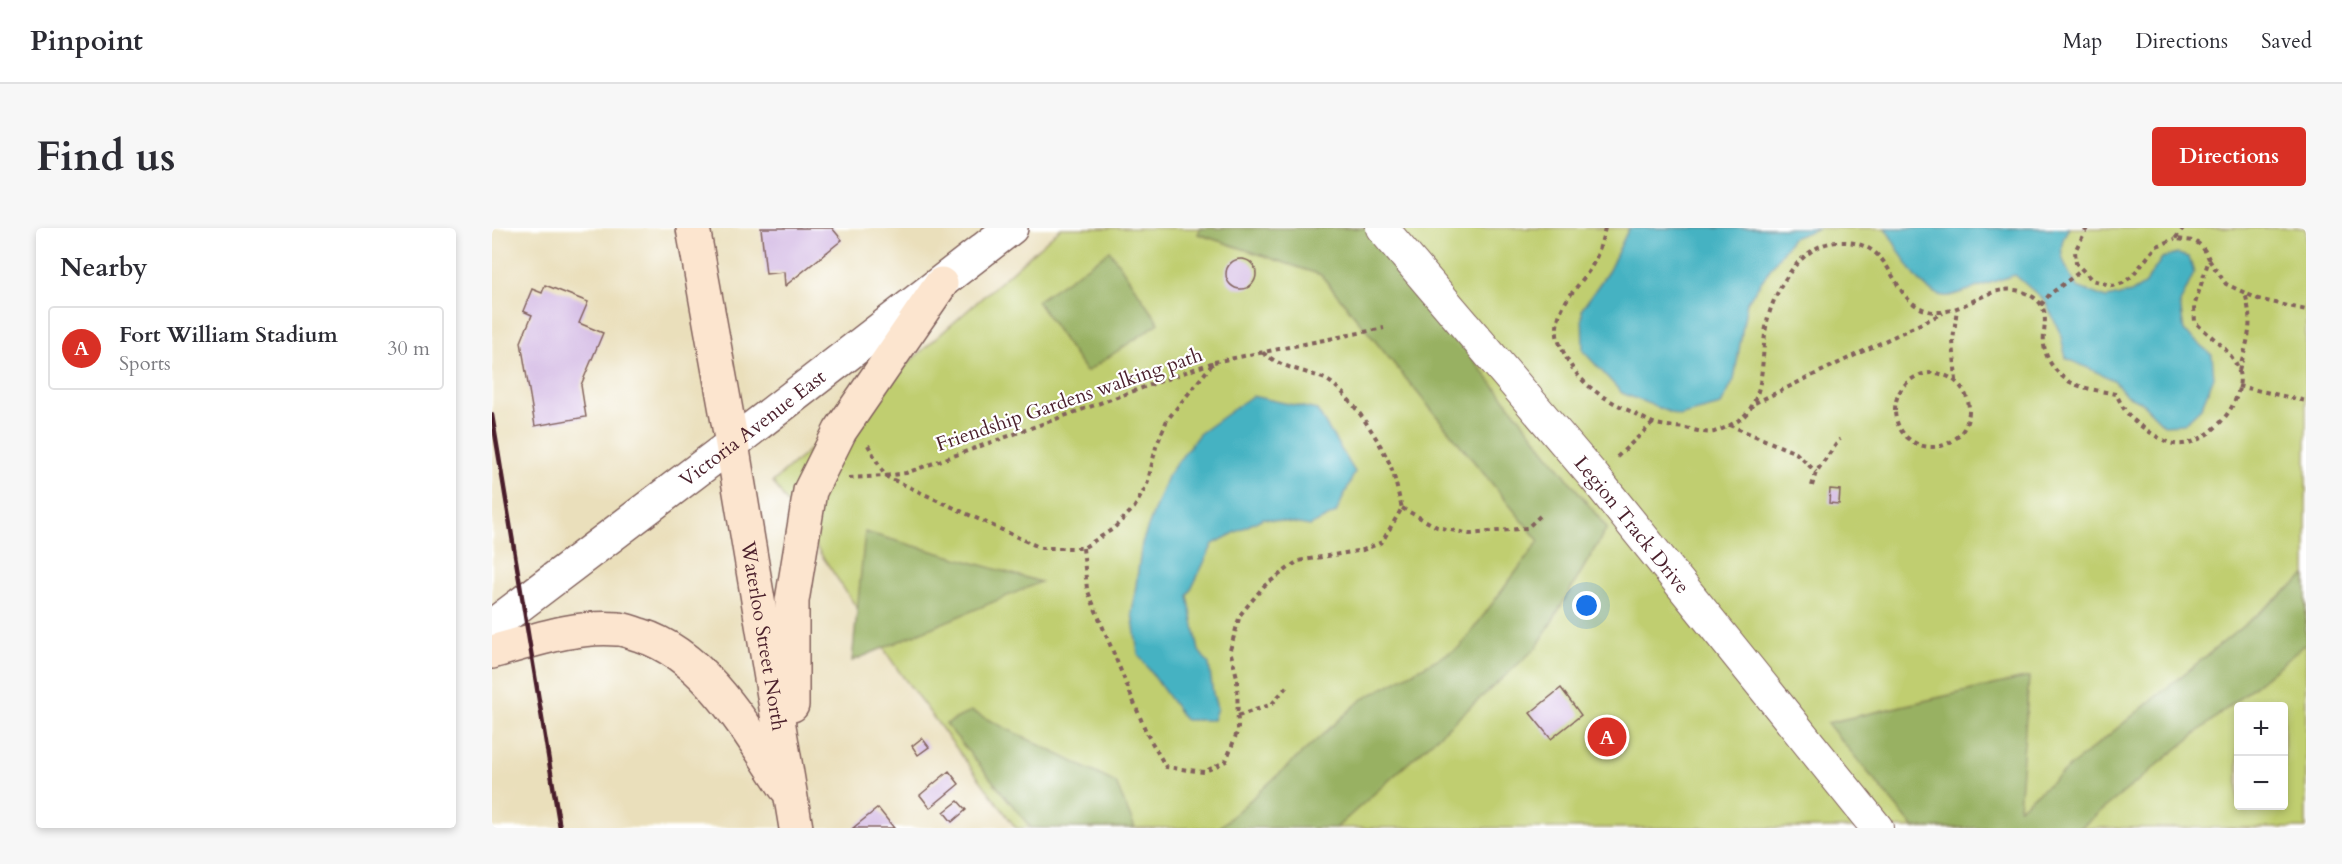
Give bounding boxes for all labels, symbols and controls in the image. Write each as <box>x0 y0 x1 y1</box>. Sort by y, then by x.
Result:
text: Pinpoint <box>30 22 143 60</box>
text: Map <box>2062 27 2102 56</box>
text: Directions <box>2135 27 2228 56</box>
text: Saved <box>2261 27 2312 56</box>
button: Directions <box>2152 127 2306 186</box>
text: Find us <box>36 128 176 185</box>
text: Nearby <box>60 250 148 285</box>
text: Fort William Stadium <box>119 320 338 350</box>
text: A <box>74 335 89 362</box>
text: 30 m <box>387 335 430 362</box>
street label: Friendship Gardens walking path <box>932 341 1206 458</box>
text: Sports <box>119 350 171 377</box>
street label: Victoria Avenue East <box>674 363 832 493</box>
street label: Legion Track Drive <box>1568 450 1696 599</box>
street label: Waterloo Street North <box>734 538 793 733</box>
your location <box>1572 591 1601 620</box>
map controls <box>2234 702 2288 810</box>
button: + <box>2234 702 2288 756</box>
pin: A <box>1588 714 1626 760</box>
button: − <box>2234 756 2288 810</box>

